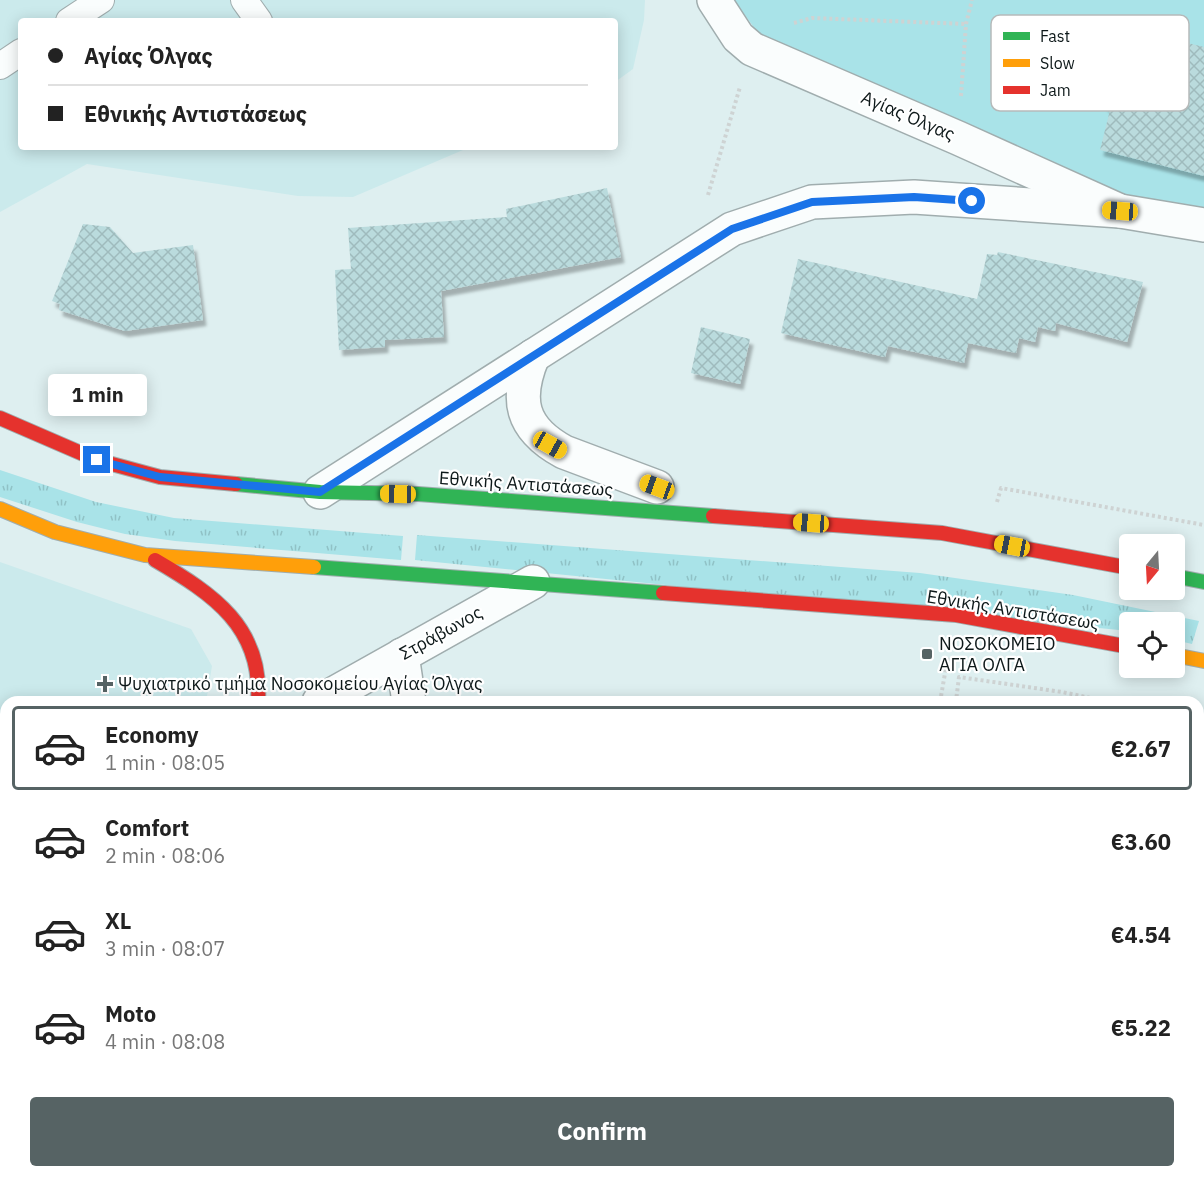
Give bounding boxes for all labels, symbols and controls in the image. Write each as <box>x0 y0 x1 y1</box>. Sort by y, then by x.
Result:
legend <box>991 15 1189 111</box>
text: Fast <box>1040 26 1070 46</box>
text: Αγίας Όλγας <box>84 41 213 70</box>
text: Slow <box>1040 53 1075 73</box>
text: Jam <box>1040 80 1071 100</box>
street label: Αγίας Όλγας <box>858 85 959 146</box>
text: Εθνικής Αντιστάσεως <box>84 99 307 128</box>
route start <box>958 187 985 214</box>
car <box>1101 201 1139 221</box>
callout: 1 min <box>48 373 146 415</box>
text: 1 min <box>71 381 124 408</box>
car <box>530 428 570 462</box>
route end <box>83 446 110 473</box>
street label: Εθνικής Αντιστάσεως <box>438 466 614 501</box>
car <box>637 472 677 502</box>
car <box>380 485 416 503</box>
car <box>792 513 830 533</box>
car <box>993 534 1031 558</box>
north arrow <box>1119 534 1185 600</box>
map controls <box>1119 534 1185 678</box>
street label: Εθνικής Αντιστάσεως <box>925 585 1101 635</box>
street label: Στράβωνος <box>395 600 486 665</box>
button: locate <box>1119 612 1185 678</box>
place label: ΝΟΣΟΚΟΜΕΙΟ ΑΓΙΑ ΟΛΓΑ <box>939 632 1055 676</box>
marker: ΝΟΣΟΚΟΜΕΙΟ ΑΓΙΑ ΟΛΓΑ <box>920 647 934 661</box>
place label: Ψυχιατρικό τμήμα Νοσοκομείου Αγίας Όλγας <box>118 672 483 695</box>
marker: Ψυχιατρικό τμήμα Νοσοκομείου Αγίας Όλγας <box>96 675 114 693</box>
text: Economy <box>105 720 199 749</box>
icon: car <box>33 721 87 775</box>
text: €2.67 <box>1111 734 1171 763</box>
text: 1 min · 08:05 <box>105 749 225 776</box>
text: Comfort <box>105 813 189 842</box>
icon: car <box>33 814 87 868</box>
text: €3.60 <box>1111 827 1171 856</box>
text: 2 min · 08:06 <box>105 842 225 869</box>
text: XL <box>105 906 131 935</box>
icon: car <box>33 907 87 961</box>
text: €4.54 <box>1111 920 1171 949</box>
text: 3 min · 08:07 <box>105 935 225 962</box>
text: Moto <box>105 999 156 1028</box>
icon: car <box>33 1000 87 1054</box>
text: €5.22 <box>1111 1013 1171 1042</box>
text: 4 min · 08:08 <box>105 1028 225 1055</box>
button: Confirm <box>30 1097 1174 1166</box>

